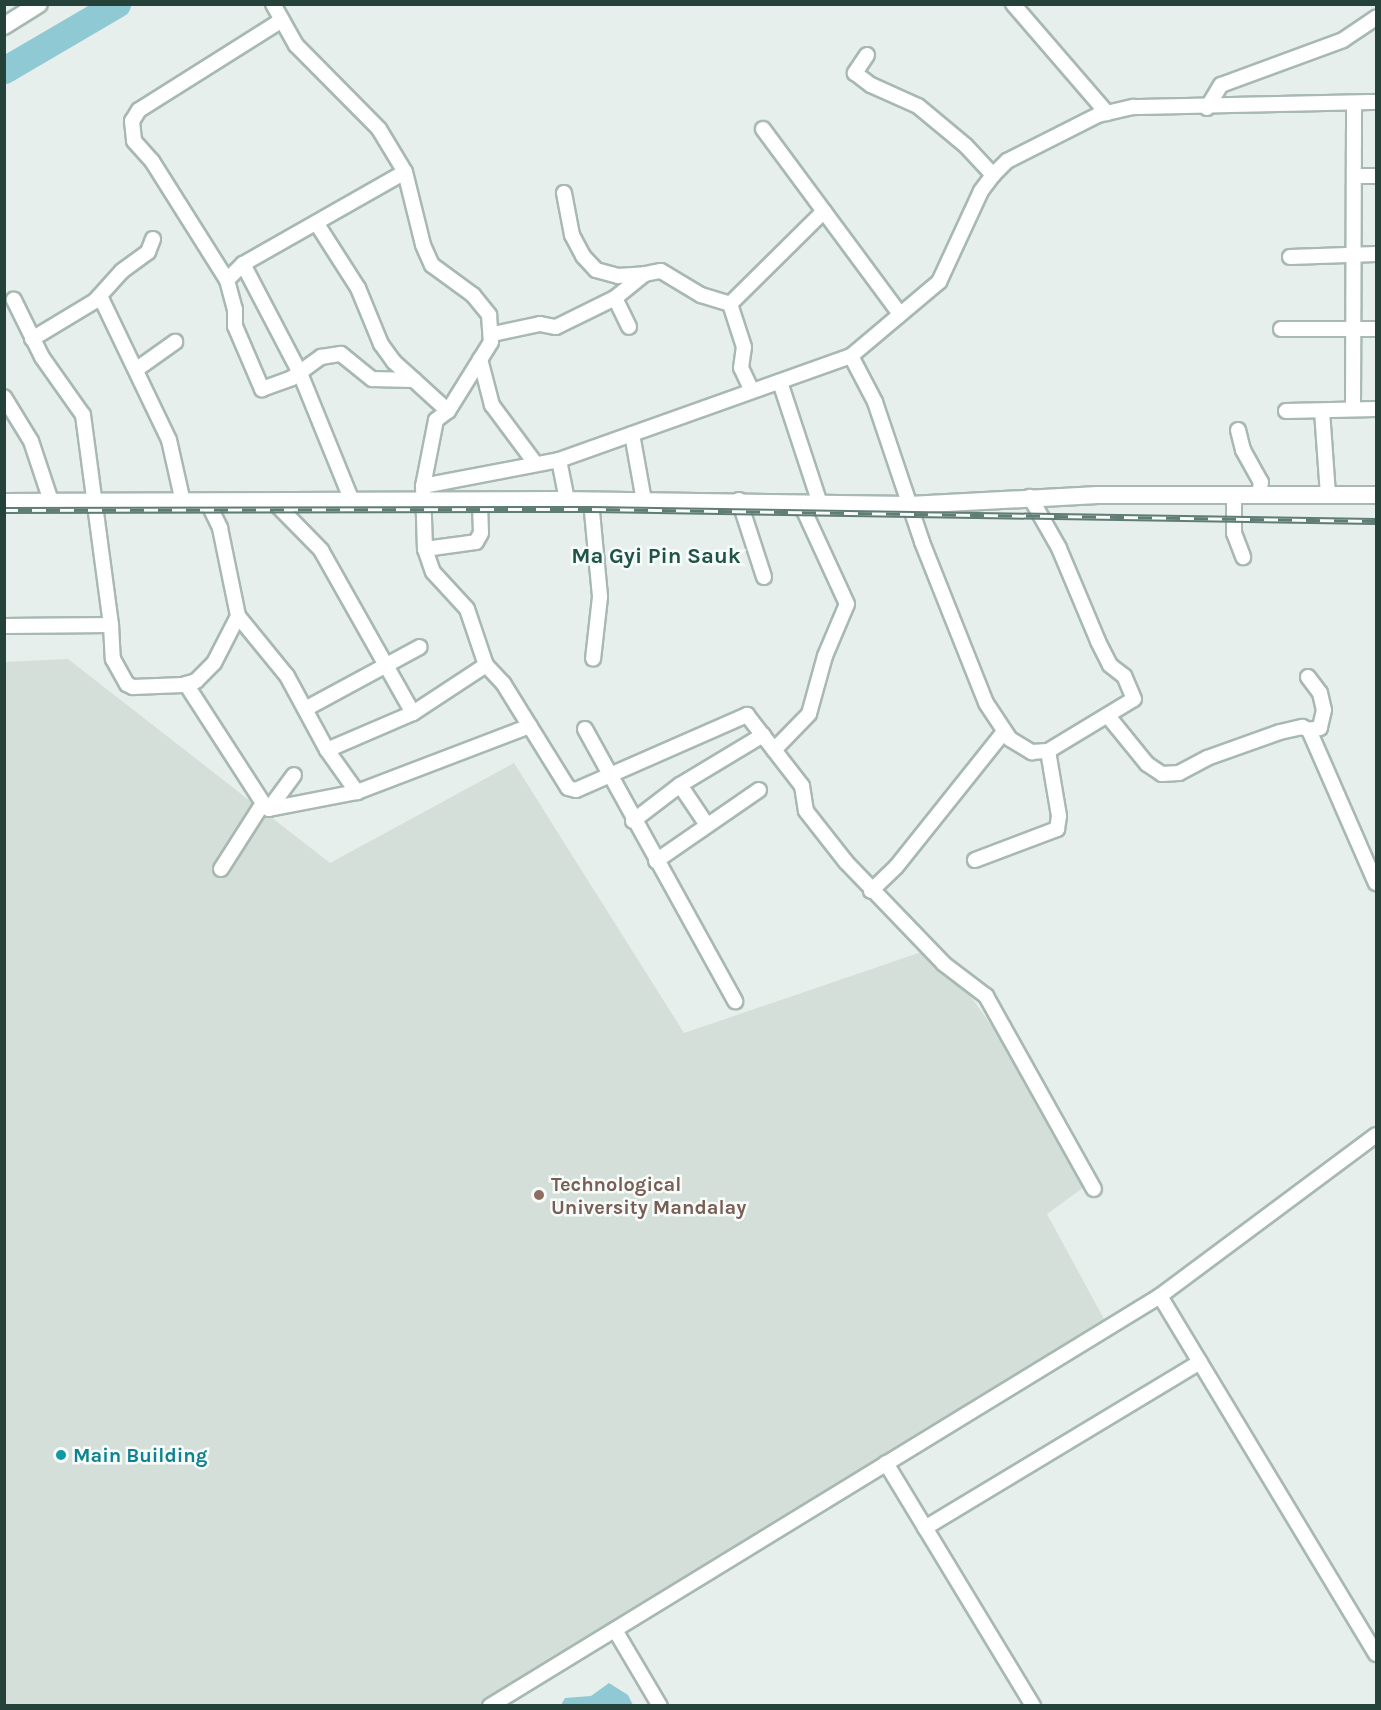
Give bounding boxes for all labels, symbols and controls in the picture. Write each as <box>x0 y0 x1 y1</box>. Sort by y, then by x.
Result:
district label: Ma Gyi Pin Sauk <box>571 544 741 570</box>
place label: Technological University Mandalay <box>551 1172 746 1219</box>
marker: Technological University Mandalay <box>532 1188 546 1202</box>
place label: Main Building <box>73 1443 207 1467</box>
marker: Main Building <box>54 1448 68 1462</box>

